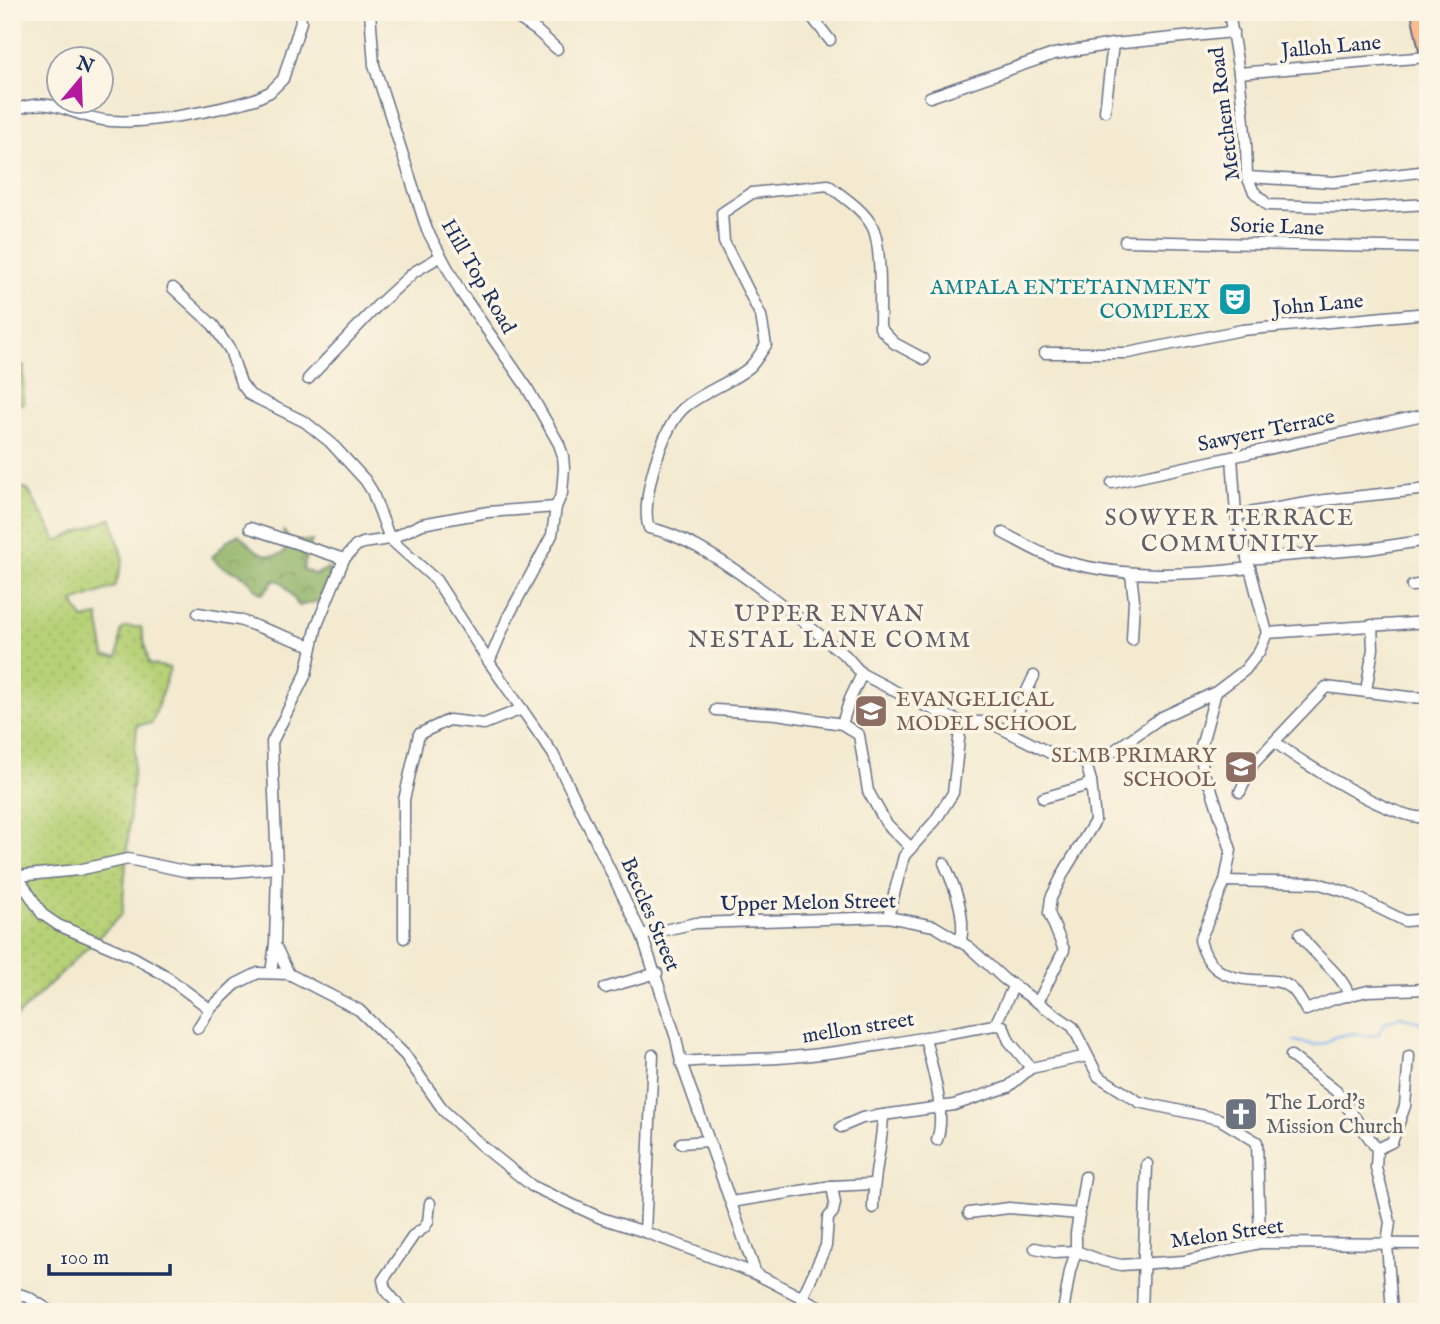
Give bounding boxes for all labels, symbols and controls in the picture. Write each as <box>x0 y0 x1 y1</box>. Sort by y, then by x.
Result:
street label: Jalloh Lane <box>1278 30 1383 65</box>
street label: Metchem Road <box>1204 45 1247 182</box>
north arrow <box>46 46 116 116</box>
text: N <box>72 51 97 80</box>
street label: Sorie Lane <box>1229 212 1325 243</box>
street label: Hill Top Road <box>434 215 522 340</box>
place label: AMPALA ENTETAINMENT COMPLEX <box>929 275 1211 326</box>
theatre icon: AMPALA ENTETAINMENT COMPLEX <box>1216 280 1254 318</box>
street label: John Lane <box>1270 288 1365 323</box>
street label: Sawyerr Terrace <box>1195 404 1338 459</box>
district label: SOWYER TERRACE COMMUNITY <box>1105 504 1355 559</box>
district label: UPPER ENVAN NESTAL LANE COMM <box>688 600 972 655</box>
place label: EVANGELICAL MODEL SCHOOL <box>896 687 1077 738</box>
school or university icon: EVANGELICAL MODEL SCHOOL <box>852 692 890 730</box>
place label: SLMB PRIMARY SCHOOL <box>1051 743 1218 794</box>
school or university icon: SLMB PRIMARY SCHOOL <box>1222 748 1260 786</box>
street label: Beccles Street <box>614 854 686 976</box>
street label: Upper Melon Street <box>720 888 896 919</box>
street label: mellon street <box>800 1006 916 1051</box>
place label: The Lord's Mission Church <box>1266 1090 1404 1141</box>
church icon: The Lord's Mission Church <box>1222 1095 1260 1133</box>
street label: Melon Street <box>1169 1213 1286 1256</box>
scale bar <box>49 1233 170 1277</box>
text: 100 m <box>60 1245 109 1272</box>

